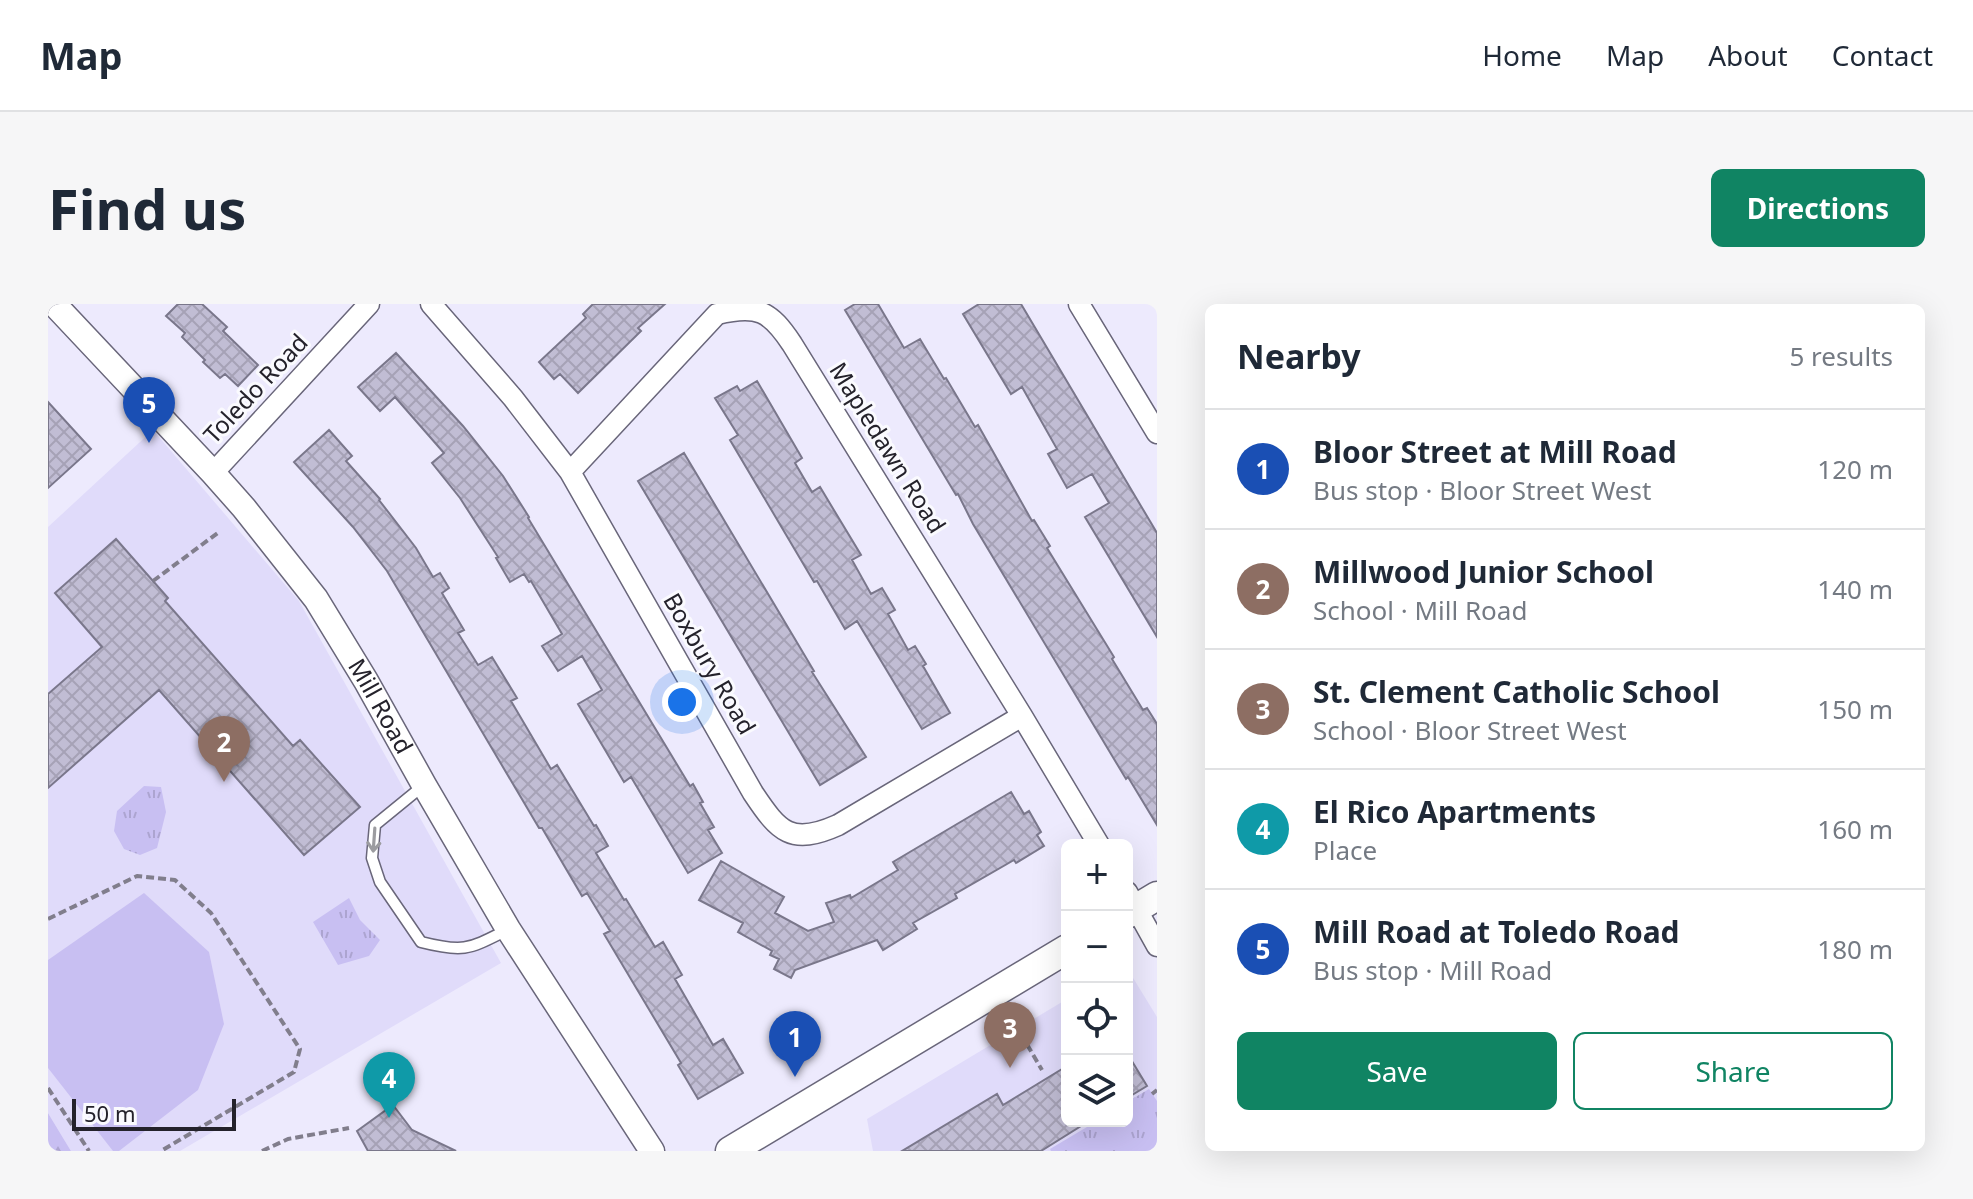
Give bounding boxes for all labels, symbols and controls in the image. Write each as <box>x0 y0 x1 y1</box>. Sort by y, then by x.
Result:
text: Map <box>40 29 123 81</box>
text: Home <box>1482 36 1562 74</box>
text: Map <box>1606 36 1664 74</box>
text: About <box>1708 36 1788 74</box>
text: Contact <box>1832 36 1933 74</box>
button: Directions <box>1711 169 1925 247</box>
text: Find us <box>48 170 246 246</box>
street label: Toledo Road <box>195 326 314 450</box>
text: Nearby <box>1237 333 1361 379</box>
text: 5 results <box>1789 338 1893 374</box>
street label: Mapledawn Road <box>822 356 954 539</box>
pin: 5 <box>123 377 175 443</box>
text: Bloor Street at Mill Road <box>1313 431 1677 472</box>
text: 1 <box>1256 451 1270 487</box>
text: 120 m <box>1817 451 1893 487</box>
text: Bus stop · Bloor Street West <box>1313 472 1651 508</box>
text: Millwood Junior School <box>1313 551 1654 592</box>
text: 2 <box>1256 571 1270 607</box>
text: 140 m <box>1817 571 1893 607</box>
street label: Boxbury Road <box>657 587 764 740</box>
text: School · Mill Road <box>1313 592 1527 628</box>
street label: Mill Road <box>341 652 421 759</box>
text: St. Clement Catholic School <box>1313 671 1720 712</box>
your location <box>662 682 702 722</box>
text: 3 <box>1256 691 1270 727</box>
text: 150 m <box>1817 691 1893 727</box>
text: School · Bloor Street West <box>1313 712 1627 748</box>
pin: 2 <box>198 716 250 782</box>
text: El Rico Apartments <box>1313 791 1596 832</box>
text: 4 <box>1256 811 1270 847</box>
text: 160 m <box>1817 811 1893 847</box>
one-way arrow <box>366 826 381 853</box>
text: Place <box>1313 832 1377 868</box>
map controls <box>1061 839 1133 1127</box>
button: + <box>1061 839 1133 911</box>
button: − <box>1061 911 1133 983</box>
text: Mill Road at Toledo Road <box>1313 911 1680 952</box>
text: 5 <box>1256 931 1270 967</box>
text: 180 m <box>1817 931 1893 967</box>
text: Bus stop · Mill Road <box>1313 952 1552 988</box>
button: locate <box>1061 983 1133 1055</box>
pin: 3 <box>984 1002 1036 1068</box>
pin: 1 <box>769 1011 821 1077</box>
button: Save <box>1237 1032 1557 1110</box>
button: Share <box>1573 1032 1893 1110</box>
pin: 4 <box>363 1052 415 1118</box>
button: layers <box>1061 1055 1133 1127</box>
scale bar <box>72 1095 236 1131</box>
text: 50 m <box>84 1098 135 1128</box>

